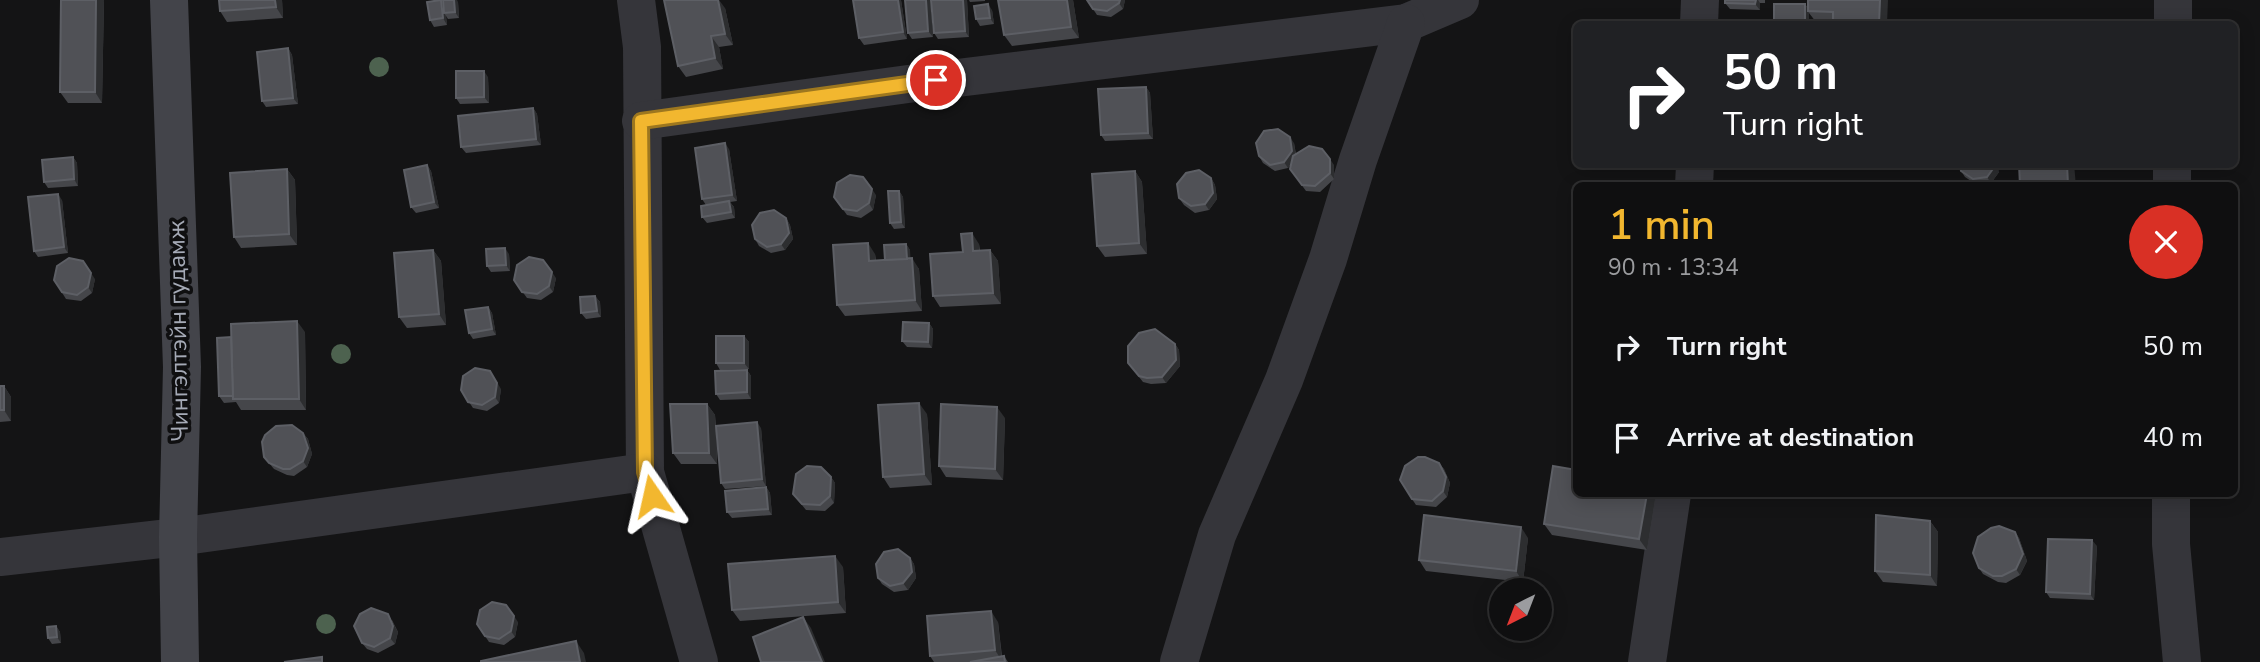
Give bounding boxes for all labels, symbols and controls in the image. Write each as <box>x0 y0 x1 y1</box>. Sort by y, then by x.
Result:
text: 50 m <box>1723 39 1838 106</box>
icon: right <box>1608 49 1699 140</box>
pin <box>906 50 966 110</box>
icon: arrive <box>917 61 955 99</box>
text: Turn right <box>1723 103 1863 146</box>
text: 1 min <box>1608 197 1715 254</box>
button: close <box>2129 205 2203 279</box>
street label: Чингэлтэйн гудамж <box>160 220 196 442</box>
text: 90 m · 13:34 <box>1608 252 1739 283</box>
icon: right <box>1608 328 1646 366</box>
text: Turn right <box>1667 329 1786 364</box>
text: 50 m <box>2143 329 2203 364</box>
icon: arrive <box>1608 419 1646 457</box>
text: Arrive at destination <box>1667 420 1914 455</box>
text: 40 m <box>2143 420 2203 455</box>
position arrow <box>615 459 689 533</box>
north arrow <box>1489 578 1552 640</box>
map controls <box>1489 578 1552 641</box>

